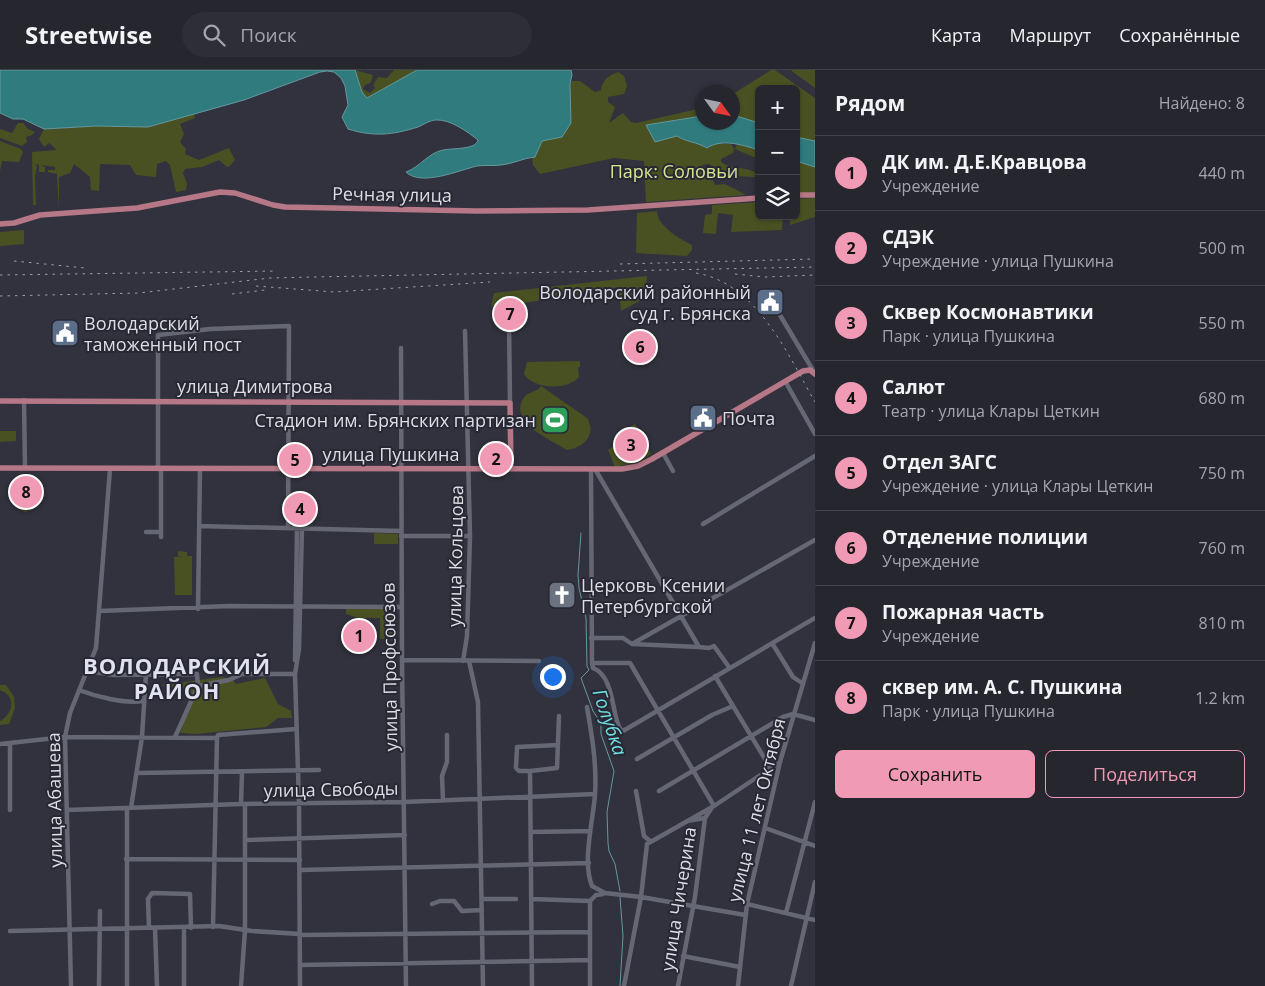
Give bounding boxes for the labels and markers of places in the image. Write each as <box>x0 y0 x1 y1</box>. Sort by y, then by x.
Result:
place label: Володарский районный суд г. Брянска <box>539 280 751 325</box>
public building icon: Володарский районный суд г. Брянска <box>755 287 785 317</box>
pin: 7 <box>494 295 526 333</box>
place label: Володарский таможенный пост <box>84 311 242 356</box>
public building icon: Володарский таможенный пост <box>50 318 80 348</box>
pin: 6 <box>624 328 656 366</box>
public building icon: Почта <box>688 403 718 433</box>
sports icon: Стадион им. Брянских партизан <box>540 405 570 435</box>
place label: Почта <box>722 406 775 430</box>
place label: Стадион им. Брянских партизан <box>254 408 536 432</box>
pin: 3 <box>615 426 647 464</box>
pin: 2 <box>480 440 512 478</box>
pin: 5 <box>279 441 311 479</box>
pin: 8 <box>10 473 42 511</box>
pin: 4 <box>284 490 316 528</box>
place label: Церковь Ксении Петербургской <box>581 573 725 618</box>
church icon: Церковь Ксении Петербургской <box>547 580 577 610</box>
pin: 1 <box>343 617 375 655</box>

